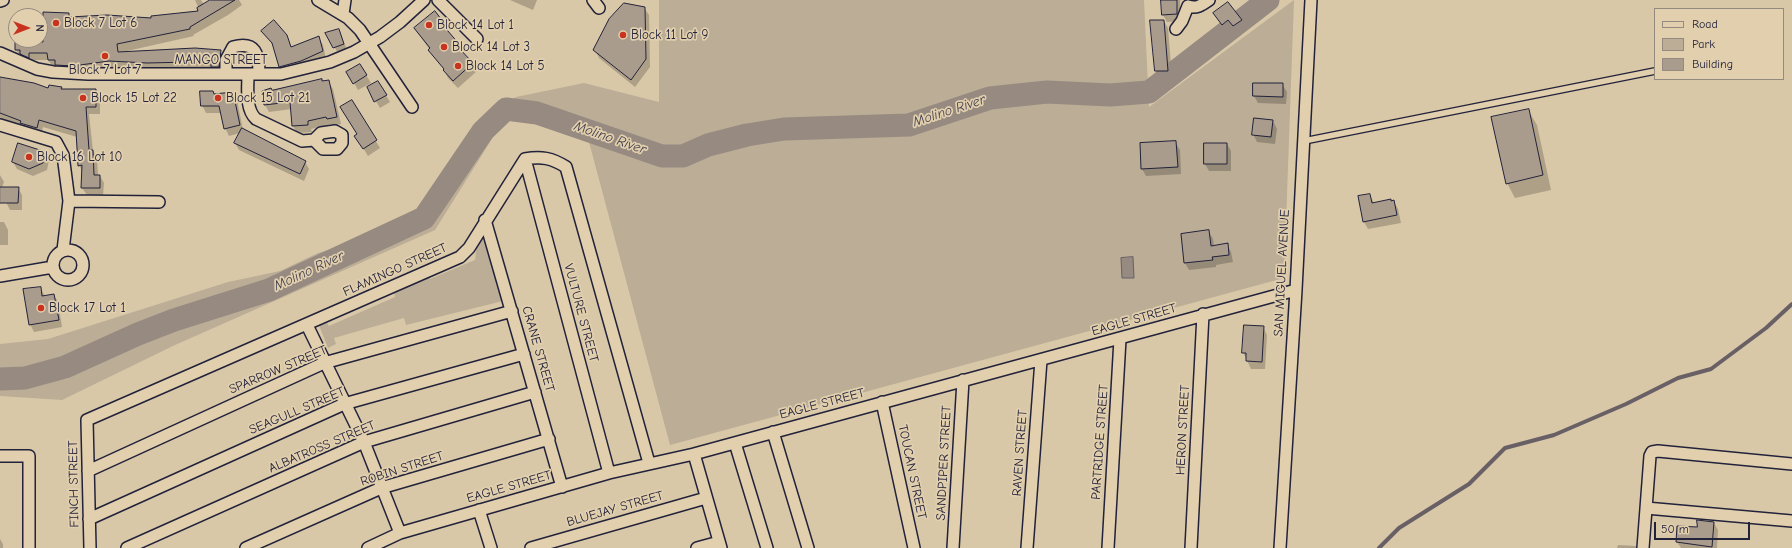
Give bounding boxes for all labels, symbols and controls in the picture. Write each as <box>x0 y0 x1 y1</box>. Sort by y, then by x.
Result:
north arrow <box>8 8 48 48</box>
legend <box>1654 8 1784 80</box>
place label: Block 7 Lot 6 <box>64 15 137 31</box>
place label: Block 14 Lot 1 <box>437 17 514 33</box>
text: Road <box>1692 17 1718 31</box>
marker: Block 7 Lot 6 <box>51 18 61 28</box>
marker: Block 14 Lot 1 <box>424 20 434 30</box>
text: N <box>33 24 46 32</box>
place label: Block 11 Lot 9 <box>631 27 708 43</box>
marker: Block 11 Lot 9 <box>618 30 628 40</box>
text: Park <box>1692 37 1715 51</box>
place label: Block 14 Lot 3 <box>452 39 530 55</box>
marker: Block 14 Lot 3 <box>439 42 449 52</box>
marker: Block 7 Lot 7 <box>100 51 110 61</box>
street label: MANGO STREET <box>174 52 268 68</box>
text: Building <box>1692 57 1733 71</box>
place label: Block 14 Lot 5 <box>466 58 545 74</box>
marker: Block 14 Lot 5 <box>453 61 463 71</box>
place label: Block 7 Lot 7 <box>69 62 141 78</box>
place label: Block 15 Lot 22 <box>91 90 177 106</box>
place label: Block 15 Lot 21 <box>226 90 310 106</box>
water label: Molino River <box>911 91 987 131</box>
marker: Block 15 Lot 22 <box>78 93 88 103</box>
marker: Block 15 Lot 21 <box>213 93 223 103</box>
water label: Molino River <box>572 118 648 158</box>
place label: Block 16 Lot 10 <box>37 149 122 165</box>
marker: Block 16 Lot 10 <box>24 152 34 162</box>
street label: SAN MIGUEL AVENUE <box>1271 209 1293 337</box>
street label: FLAMINGO STREET <box>341 240 449 300</box>
water label: Molino River <box>271 247 347 295</box>
street label: VULTURE STREET <box>560 262 602 364</box>
place label: Block 17 Lot 1 <box>49 300 126 316</box>
street label: EAGLE STREET <box>1090 300 1178 340</box>
marker: Block 17 Lot 1 <box>36 303 46 313</box>
street label: CRANE STREET <box>518 304 558 394</box>
street label: SPARROW STREET <box>227 342 329 398</box>
street label: SEAGULL STREET <box>247 384 347 438</box>
street label: PARTRIDGE STREET <box>1088 384 1112 500</box>
street label: HERON STREET <box>1173 384 1193 476</box>
street label: EAGLE STREET <box>778 385 866 423</box>
street label: SANDPIPER STREET <box>933 405 955 521</box>
street label: RAVEN STREET <box>1009 409 1031 497</box>
street label: ALBATROSS STREET <box>266 417 378 477</box>
street label: TOUCAN STREET <box>894 423 930 521</box>
street label: FINCH STREET <box>65 440 83 528</box>
street label: ROBIN STREET <box>359 448 445 490</box>
street label: EAGLE STREET <box>465 467 553 507</box>
street label: BLUEJAY STREET <box>565 488 665 530</box>
scale bar <box>1656 514 1752 540</box>
text: 50 m <box>1661 522 1689 536</box>

